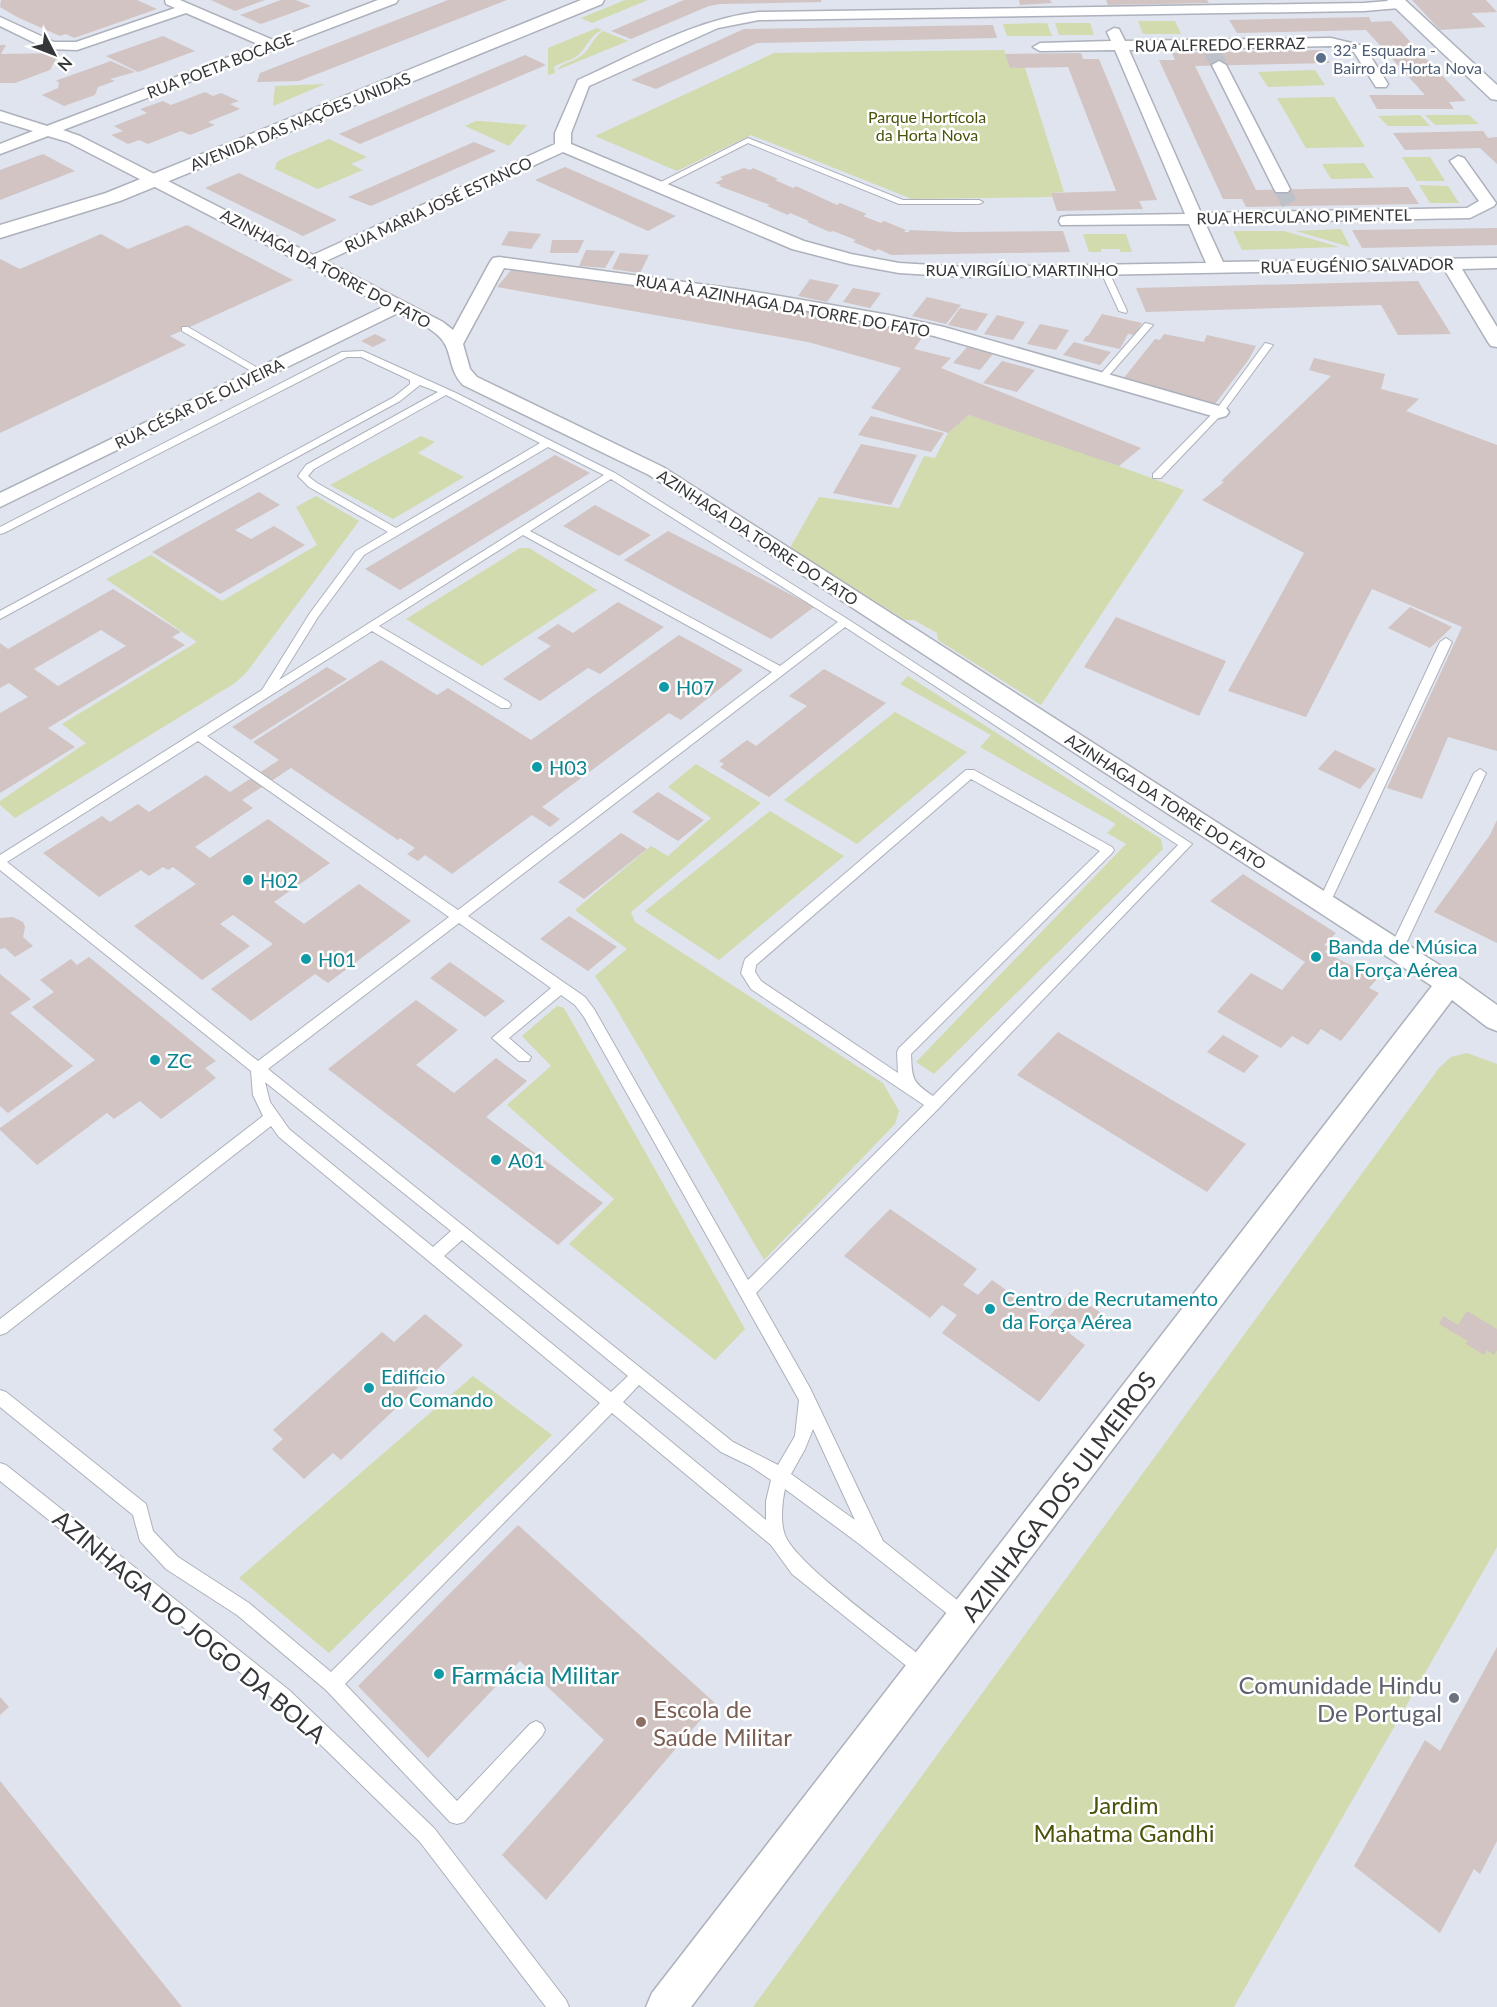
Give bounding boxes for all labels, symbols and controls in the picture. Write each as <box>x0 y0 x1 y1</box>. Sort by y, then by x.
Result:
north arrow <box>24 24 84 84</box>
street label: RUA POETA BOCAGE <box>144 28 296 102</box>
street label: RUA ALFREDO FERRAZ <box>1135 33 1306 55</box>
place label: 32ª Esquadra - Bairro da Horta Nova <box>1333 40 1482 77</box>
marker: 32ª Esquadra - Bairro da Horta Nova <box>1314 51 1328 65</box>
text: N <box>54 53 77 75</box>
street label: AVENIDA DAS NAÇÕES UNIDAS <box>187 68 413 174</box>
park label: Parque Hortícola da Horta Nova <box>868 107 986 144</box>
street label: RUA MARIA JOSÉ ESTANCO <box>341 152 535 256</box>
street label: AZINHAGA DA TORRE DO FATO <box>218 204 435 332</box>
street label: RUA HERCULANO PIMENTEL <box>1196 205 1412 227</box>
street label: RUA EUGÉNIO SALVADOR <box>1260 254 1454 276</box>
street label: RUA VIRGÍLIO MARTINHO <box>926 260 1119 279</box>
street label: RUA A À AZINHAGA DA TORRE DO FATO <box>634 270 932 340</box>
street label: RUA CÉSAR DE OLIVEIRA <box>111 354 287 452</box>
street label: AZINHAGA DA TORRE DO FATO <box>654 465 862 609</box>
place label: H07 <box>676 675 714 699</box>
marker: H07 <box>657 680 671 694</box>
street label: AZINHAGA DA TORRE DO FATO <box>1062 729 1270 873</box>
place label: H03 <box>549 755 587 779</box>
marker: H03 <box>530 760 544 774</box>
place label: H02 <box>260 868 298 892</box>
marker: H02 <box>241 873 255 887</box>
place label: Banda de Música da Força Aérea <box>1328 934 1478 981</box>
place label: H01 <box>318 947 356 971</box>
marker: Banda de Música da Força Aérea <box>1309 950 1323 964</box>
marker: H01 <box>299 952 313 966</box>
place label: ZC <box>167 1048 192 1072</box>
marker: ZC <box>148 1053 162 1067</box>
place label: A01 <box>508 1148 545 1172</box>
marker: A01 <box>489 1153 503 1167</box>
place label: Centro de Recrutamento da Força Aérea <box>1002 1286 1218 1333</box>
marker: Centro de Recrutamento da Força Aérea <box>983 1302 997 1316</box>
place label: Edifício do Comando <box>381 1364 493 1411</box>
street label: AZINHAGA DOS ULMEIROS <box>955 1365 1161 1627</box>
marker: Edifício do Comando <box>362 1381 376 1395</box>
street label: AZINHAGA DO JOGO DA BOLA <box>48 1503 333 1749</box>
place label: Farmácia Militar <box>451 1660 619 1689</box>
marker: Farmácia Militar <box>432 1667 446 1681</box>
place label: Comunidade Hindu De Portugal <box>1239 1670 1442 1727</box>
marker: Comunidade Hindu De Portugal <box>1447 1691 1461 1705</box>
place label: Escola de Saúde Militar <box>653 1694 792 1751</box>
marker: Escola de Saúde Militar <box>634 1715 648 1729</box>
park label: Jardim Mahatma Gandhi <box>1034 1790 1214 1847</box>

